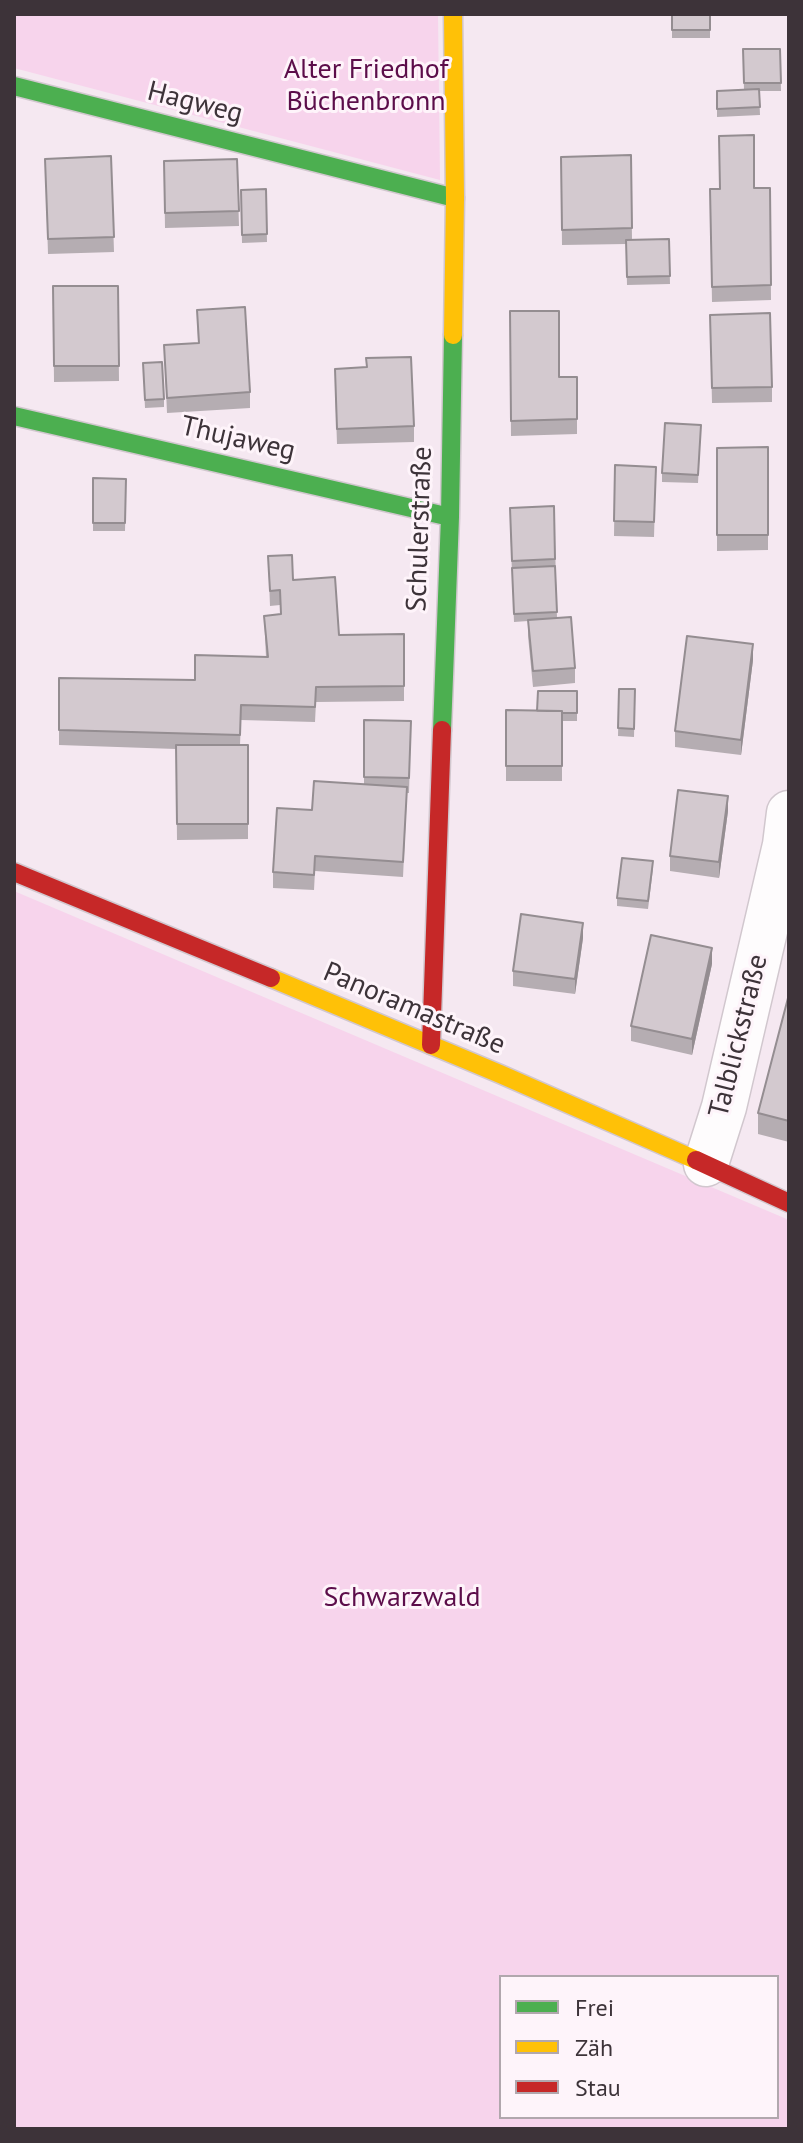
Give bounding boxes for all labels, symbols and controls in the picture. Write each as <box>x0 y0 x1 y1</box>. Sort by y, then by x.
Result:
park label: Alter Friedhof Büchenbronn <box>284 53 448 119</box>
street label: Hagweg <box>144 75 246 131</box>
street label: Thujaweg <box>177 410 299 468</box>
street label: Schulerstraße <box>400 446 440 612</box>
street label: Talblickstraße <box>702 951 776 1121</box>
street label: Panoramastraße <box>318 956 510 1062</box>
park label: Schwarzwald <box>323 1581 481 1615</box>
legend <box>499 1975 779 2119</box>
text: Frei <box>575 1992 614 2023</box>
text: Zäh <box>575 2032 613 2063</box>
text: Stau <box>575 2072 621 2103</box>

